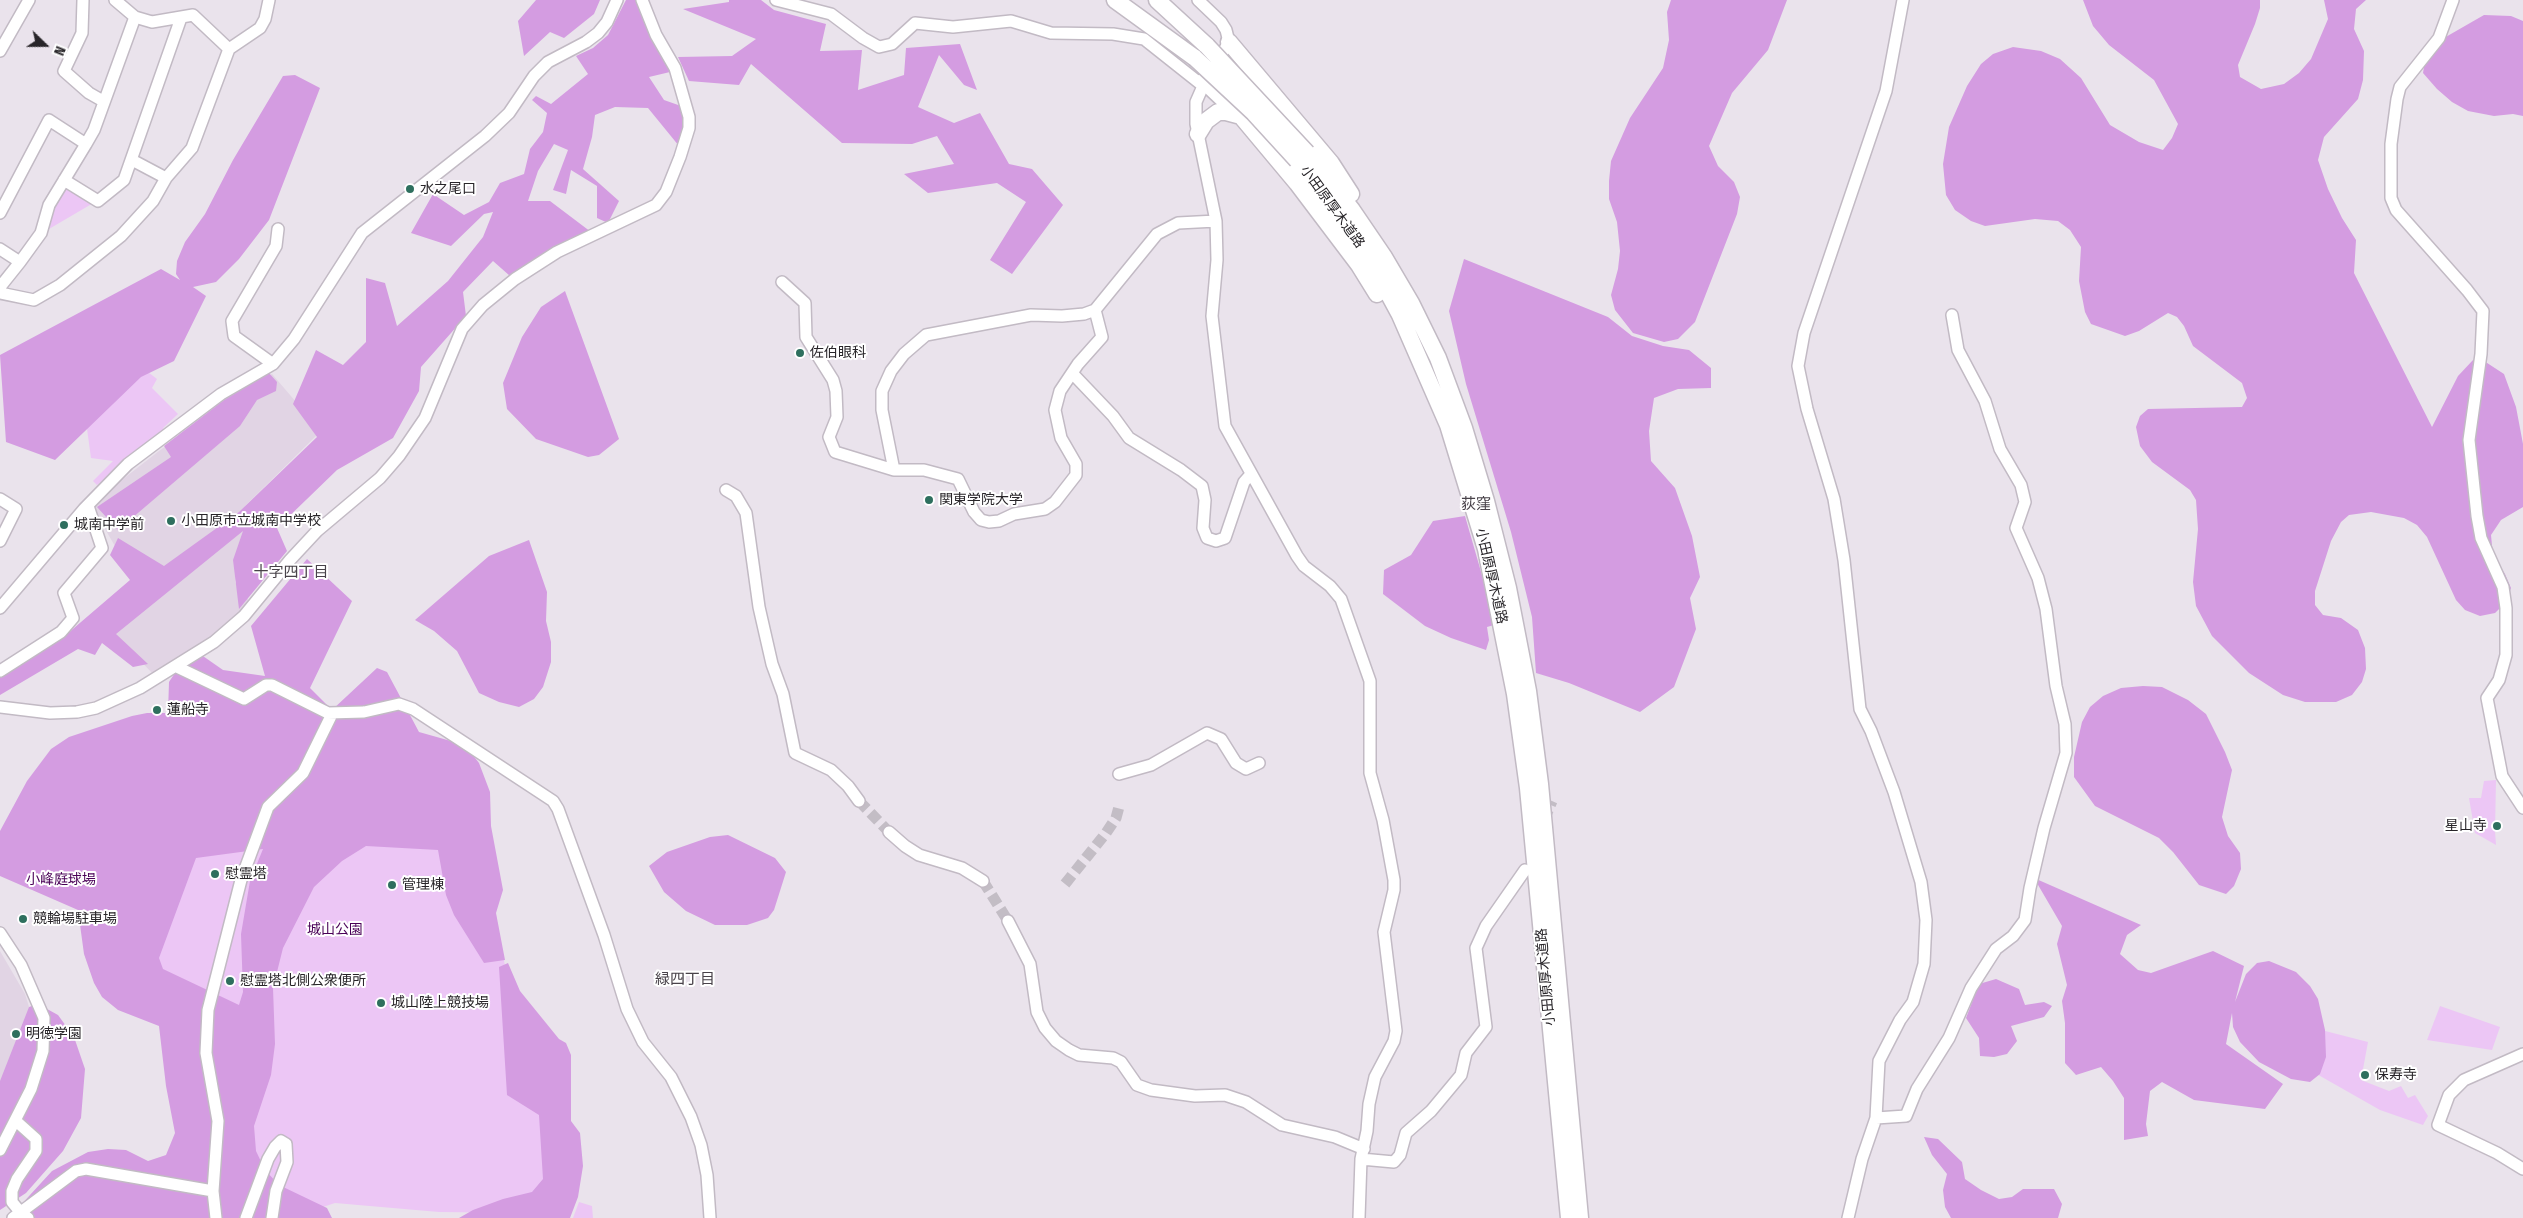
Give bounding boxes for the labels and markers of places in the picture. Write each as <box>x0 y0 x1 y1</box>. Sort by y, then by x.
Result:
place label: 水之尾口 <box>420 181 476 197</box>
marker: 水之尾口 <box>404 183 416 195</box>
place label: 佐伯眼科 <box>810 345 866 361</box>
marker: 佐伯眼科 <box>794 347 806 359</box>
place label: 関東学院大学 <box>939 492 1023 508</box>
marker: 関東学院大学 <box>923 494 935 506</box>
place label: 小田原市立城南中学校 <box>181 513 321 529</box>
marker: 小田原市立城南中学校 <box>165 515 177 527</box>
place label: 城南中学前 <box>74 517 144 533</box>
marker: 城南中学前 <box>58 519 70 531</box>
place label: 蓮船寺 <box>167 702 209 718</box>
marker: 蓮船寺 <box>151 704 163 716</box>
place label: 星山寺 <box>2445 818 2487 834</box>
marker: 星山寺 <box>2491 820 2503 832</box>
place label: 慰霊塔 <box>225 866 267 882</box>
marker: 慰霊塔 <box>209 868 221 880</box>
place label: 管理棟 <box>402 877 444 893</box>
marker: 管理棟 <box>386 879 398 891</box>
place label: 競輪場駐車場 <box>33 911 117 927</box>
marker: 競輪場駐車場 <box>17 913 29 925</box>
place label: 慰霊塔北側公衆便所 <box>240 973 366 989</box>
marker: 慰霊塔北側公衆便所 <box>224 975 236 987</box>
place label: 城山陸上競技場 <box>391 995 489 1011</box>
marker: 城山陸上競技場 <box>375 997 387 1009</box>
place label: 明徳学園 <box>26 1026 82 1042</box>
marker: 明徳学園 <box>10 1028 22 1040</box>
place label: 保寿寺 <box>2375 1067 2417 1083</box>
marker: 保寿寺 <box>2359 1069 2371 1081</box>

